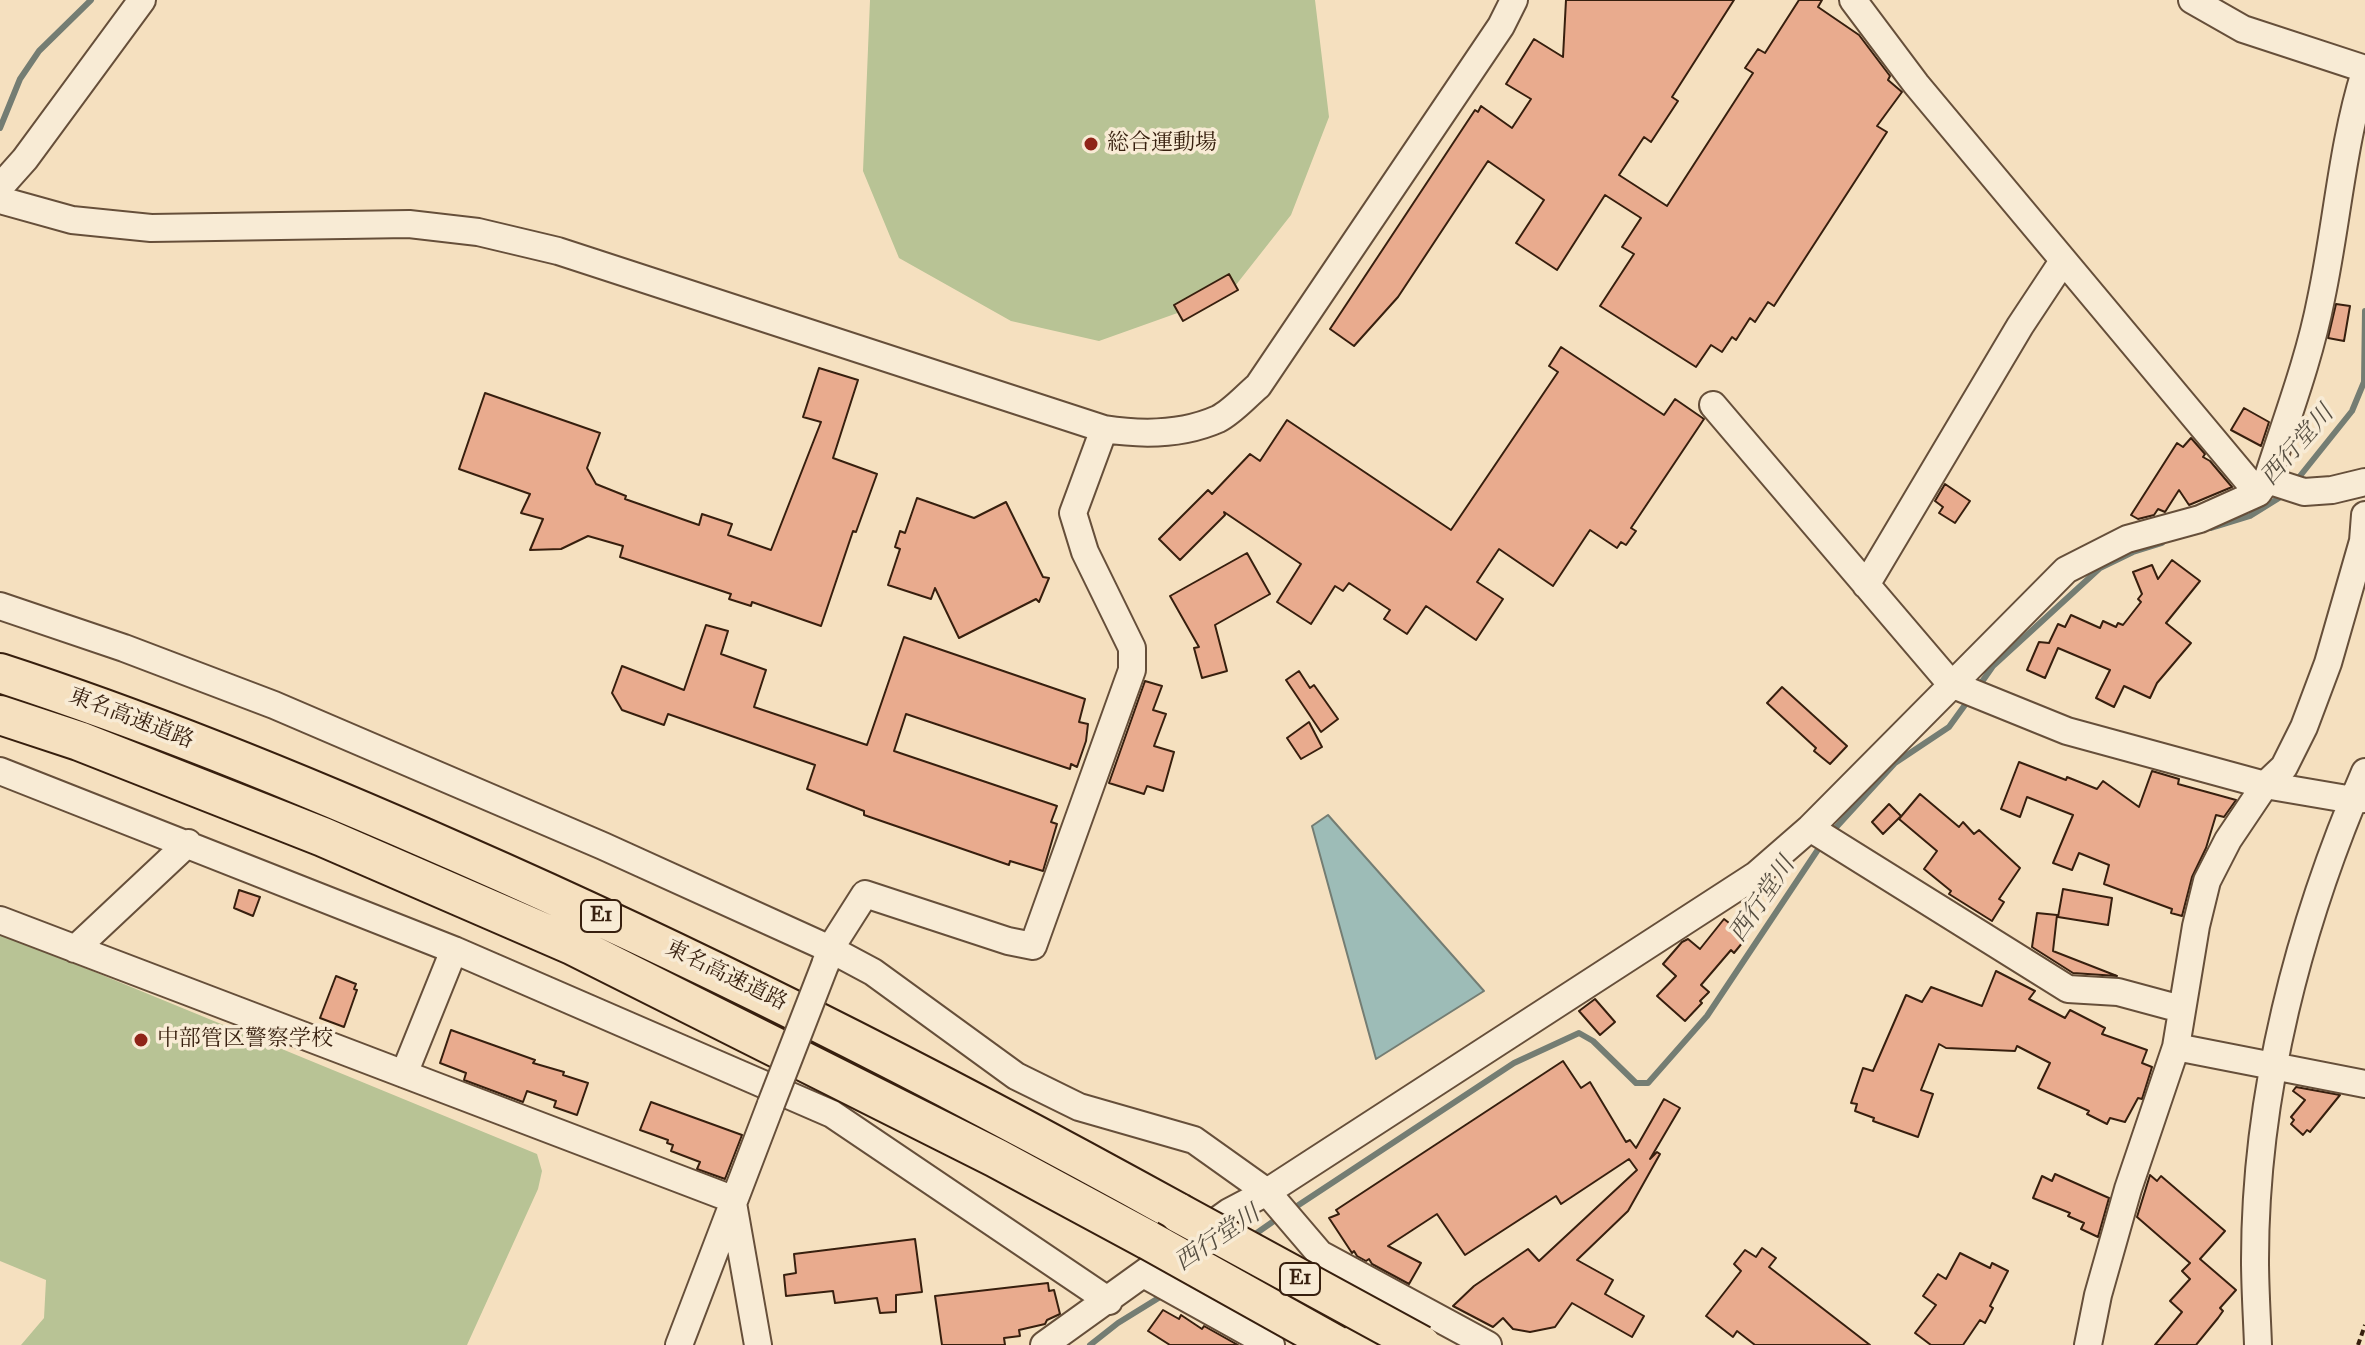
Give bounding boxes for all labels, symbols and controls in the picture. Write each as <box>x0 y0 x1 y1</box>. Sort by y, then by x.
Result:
place label: 総合運動場 <box>1107 131 1217 157</box>
marker: 総合運動場 <box>1082 135 1100 153</box>
water label: 西行堂川 <box>2256 400 2340 492</box>
street label: 東名高速道路 <box>65 683 197 755</box>
water label: 西行堂川 <box>1724 852 1802 948</box>
road number: E1 <box>581 900 621 932</box>
street label: 東名高速道路 <box>661 935 791 1017</box>
place label: 中部管区警察学校 <box>157 1027 333 1053</box>
marker: 中部管区警察学校 <box>132 1031 150 1049</box>
water label: 西行堂川 <box>1170 1200 1266 1278</box>
road number: E1 <box>1280 1263 1320 1295</box>

